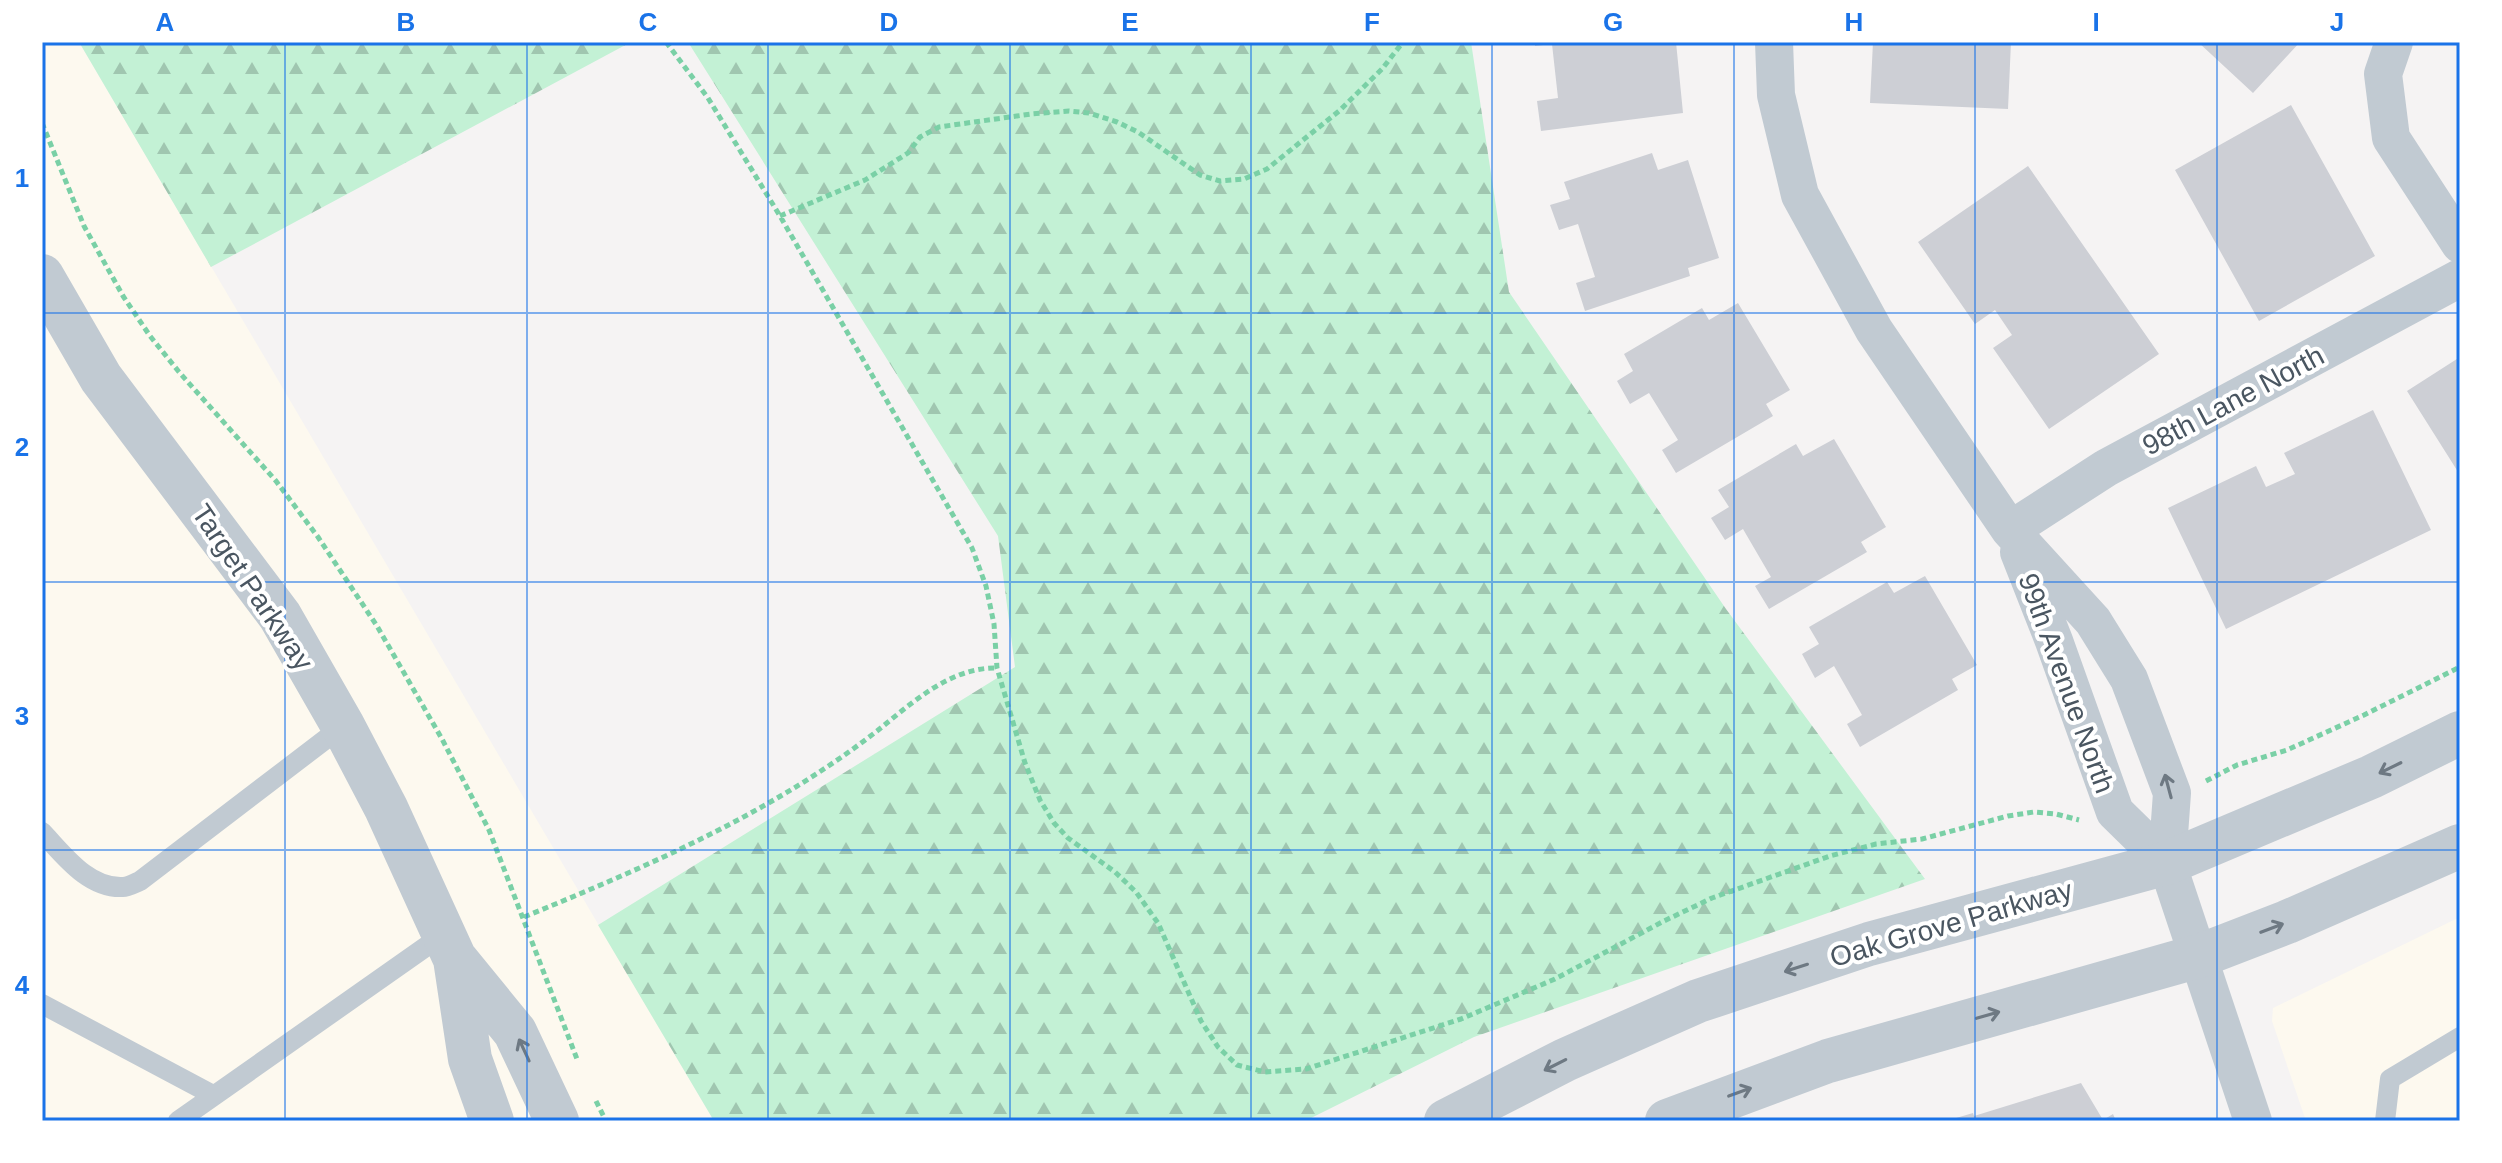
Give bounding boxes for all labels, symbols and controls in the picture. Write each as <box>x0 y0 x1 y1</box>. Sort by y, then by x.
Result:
text: A <box>156 7 175 37</box>
text: B <box>397 7 415 37</box>
text: C <box>639 7 658 37</box>
text: D <box>880 7 898 37</box>
text: E <box>1121 7 1139 37</box>
text: F <box>1364 7 1380 37</box>
text: G <box>1603 7 1623 37</box>
text: H <box>1845 7 1863 37</box>
text: I <box>2092 7 2100 37</box>
text: J <box>2330 7 2344 37</box>
text: 1 <box>15 163 29 193</box>
street label: 98th Lane North <box>2137 340 2329 461</box>
text: 2 <box>15 432 29 462</box>
street label: Target Parkway <box>186 499 319 676</box>
street label: 99th Avenue North <box>2012 569 2121 797</box>
text: 3 <box>15 701 29 731</box>
one-way arrow <box>2378 760 2402 776</box>
one-way arrow <box>2160 774 2174 799</box>
street label: Oak Grove Parkway <box>1826 874 2076 973</box>
one-way arrow <box>2259 920 2284 934</box>
one-way arrow <box>1783 961 1808 976</box>
text: 4 <box>15 970 30 1000</box>
one-way arrow <box>1975 1007 2000 1021</box>
one-way arrow <box>516 1039 531 1063</box>
one-way arrow <box>1544 1058 1568 1074</box>
one-way arrow <box>1727 1084 1752 1098</box>

